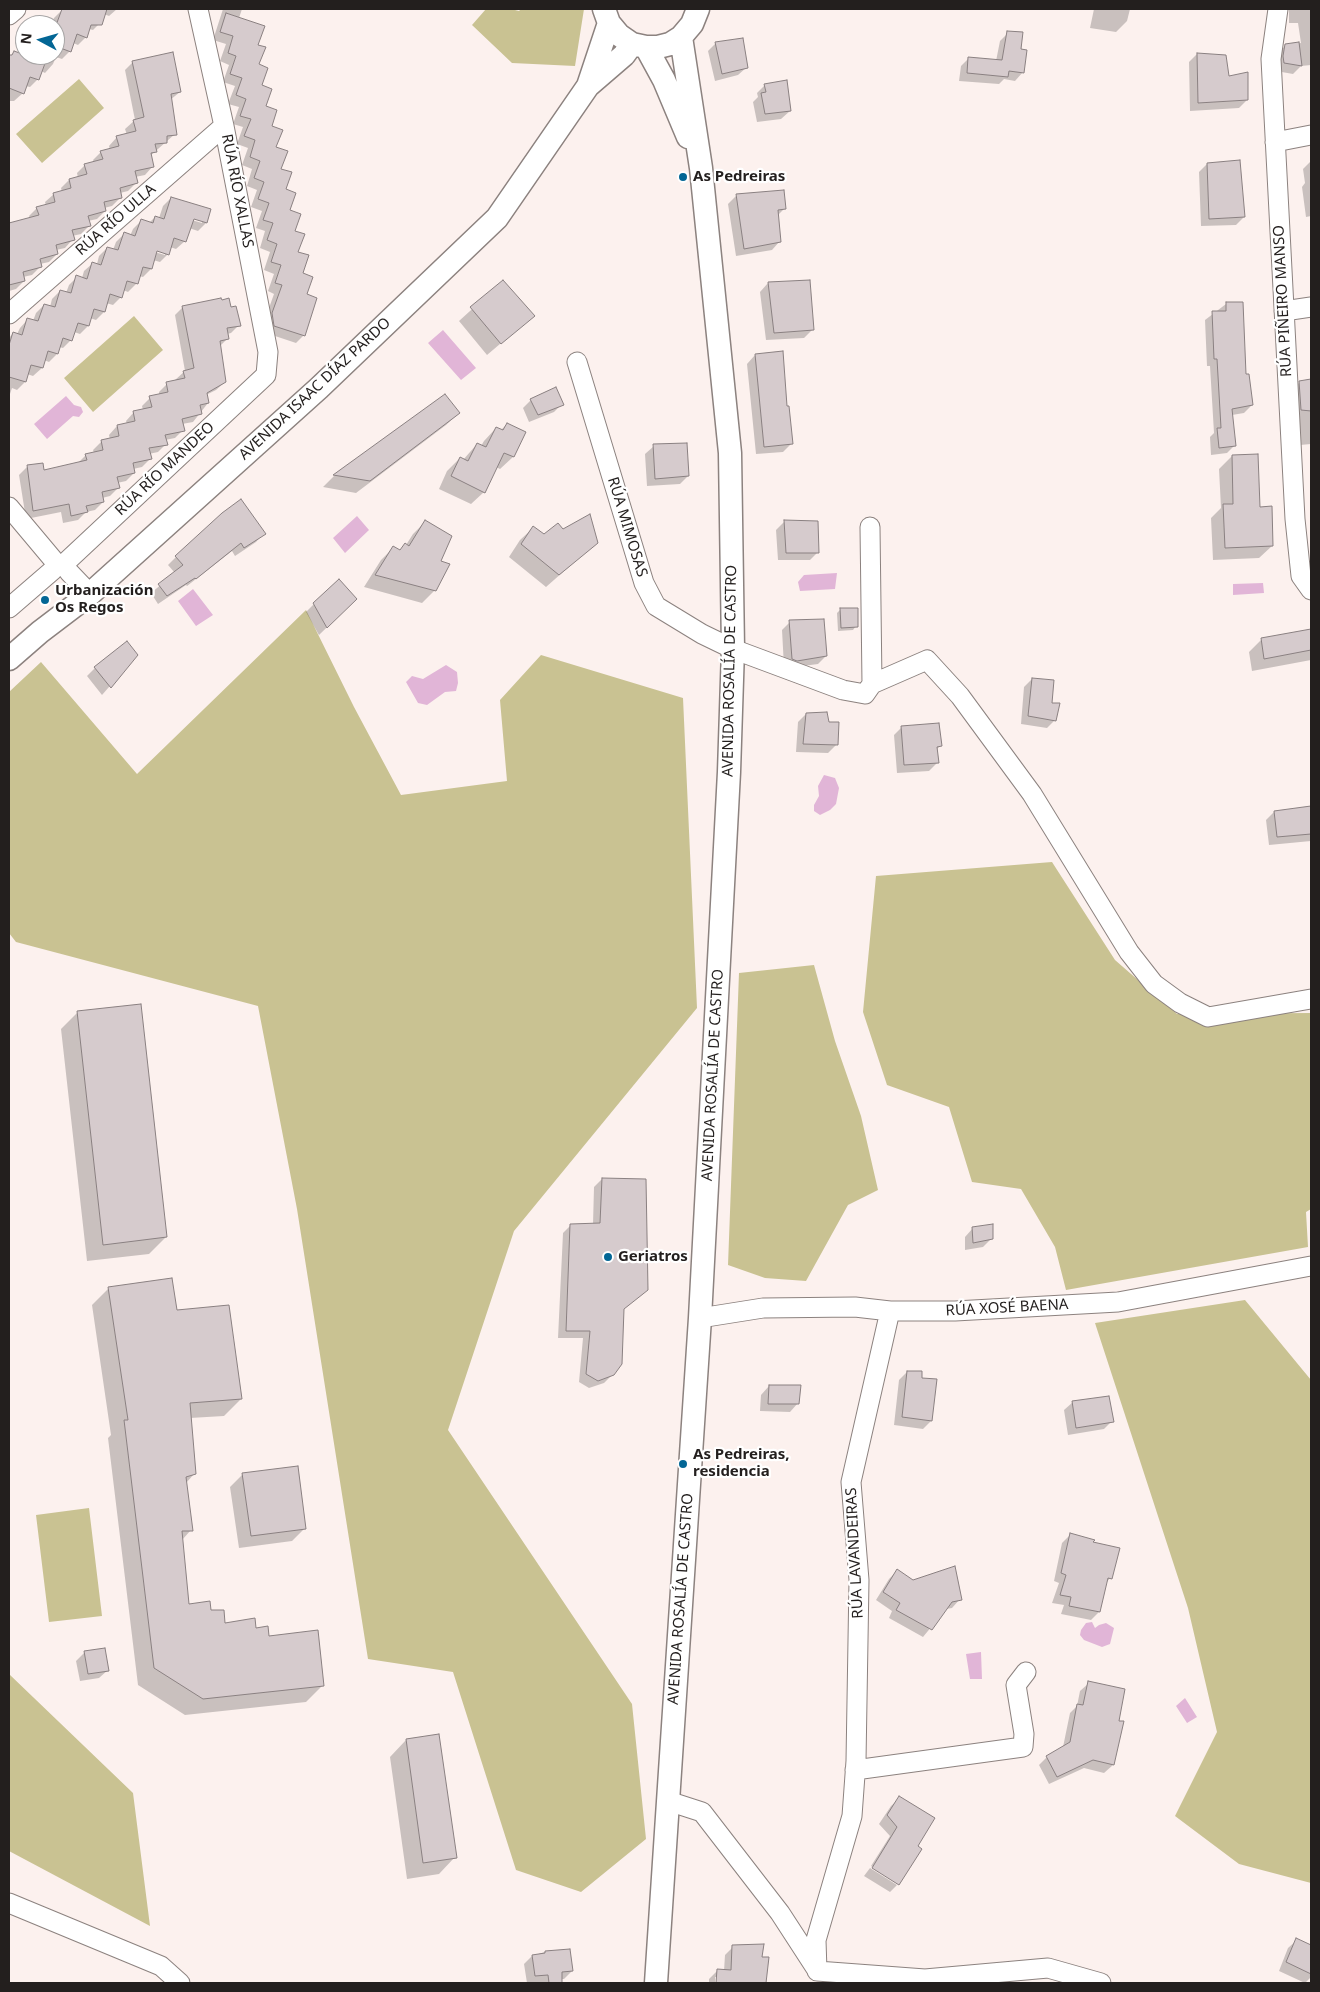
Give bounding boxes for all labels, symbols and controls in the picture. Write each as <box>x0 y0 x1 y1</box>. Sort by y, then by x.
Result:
north arrow <box>15 15 65 65</box>
text: N <box>16 32 36 45</box>
street label: RÚA RÍO XALLAS <box>217 133 257 249</box>
place label: As Pedreiras <box>693 168 785 186</box>
marker: As Pedreiras <box>677 171 689 183</box>
street label: RÚA RÍO ULLA <box>72 180 160 260</box>
street label: RÚA PIÑEIRO MANSO <box>1270 225 1296 377</box>
street label: AVENIDA ISAAC DÍAZ PARDO <box>236 314 394 464</box>
street label: RÚA RÍO MANDEO <box>112 418 218 520</box>
street label: RÚA MIMOSAS <box>603 475 651 579</box>
street label: AVENIDA ROSALÍA DE CASTRO <box>719 565 741 777</box>
place label: Urbanización Os Regos <box>55 582 153 617</box>
marker: Urbanización Os Regos <box>39 594 51 606</box>
street label: AVENIDA ROSALÍA DE CASTRO <box>698 969 728 1181</box>
place label: Geriatros <box>618 1248 688 1266</box>
marker: Geriatros <box>602 1251 614 1263</box>
street label: RÚA XOSÉ BAENA <box>945 1296 1069 1320</box>
place label: As Pedreiras, residencia <box>693 1446 790 1481</box>
marker: As Pedreiras, residencia <box>677 1458 689 1470</box>
street label: RÚA LAVANDEIRAS <box>843 1487 867 1619</box>
street label: AVENIDA ROSALÍA DE CASTRO <box>665 1493 697 1705</box>

